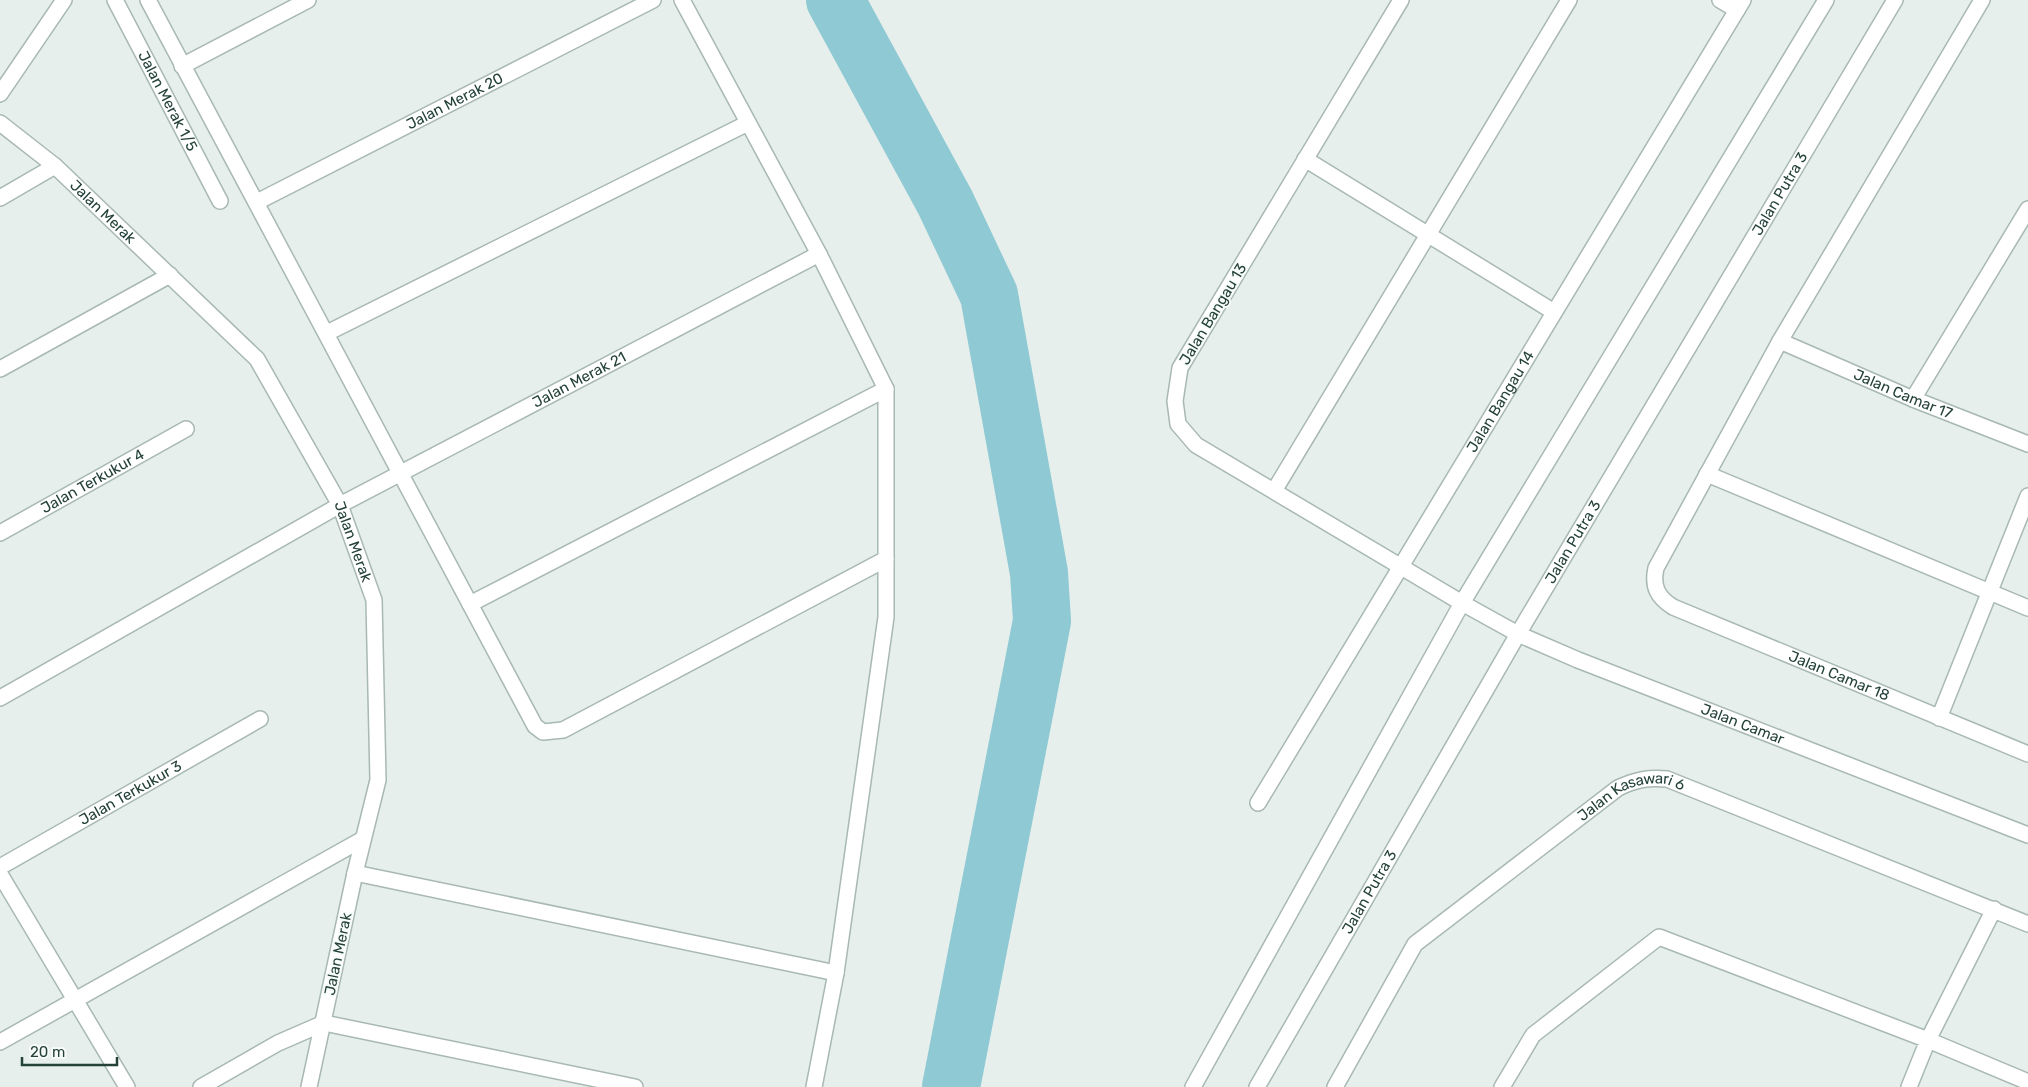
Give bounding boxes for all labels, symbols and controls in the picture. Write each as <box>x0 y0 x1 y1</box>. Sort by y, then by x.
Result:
street label: Jalan Merak 1/5 <box>134 48 201 154</box>
street label: Jalan Merak 20 <box>403 69 506 133</box>
street label: Jalan Putra 3 <box>1748 149 1811 239</box>
street label: Jalan Merak <box>66 176 140 248</box>
street label: Jalan Bangau 13 <box>1176 260 1250 368</box>
street label: Jalan Bangau 14 <box>1463 347 1538 456</box>
street label: Jalan Merak 21 <box>529 348 629 412</box>
street label: Jalan Camar 17 <box>1851 365 1955 423</box>
street label: Jalan Terkukur 4 <box>38 445 147 517</box>
street label: Jalan Putra 3 <box>1541 497 1604 587</box>
street label: Jalan Merak <box>330 499 376 585</box>
street label: Jalan Camar 18 <box>1786 647 1892 705</box>
street label: Jalan Camar <box>1698 700 1787 749</box>
street label: Jalan Terkukur 3 <box>76 757 185 829</box>
street label: Jalan Kasawari 6 <box>1574 769 1687 825</box>
street label: Jalan Putra 3 <box>1338 847 1400 937</box>
street label: Jalan Merak <box>320 911 356 997</box>
scale bar <box>22 1034 118 1066</box>
text: 20 m <box>30 1043 65 1061</box>

